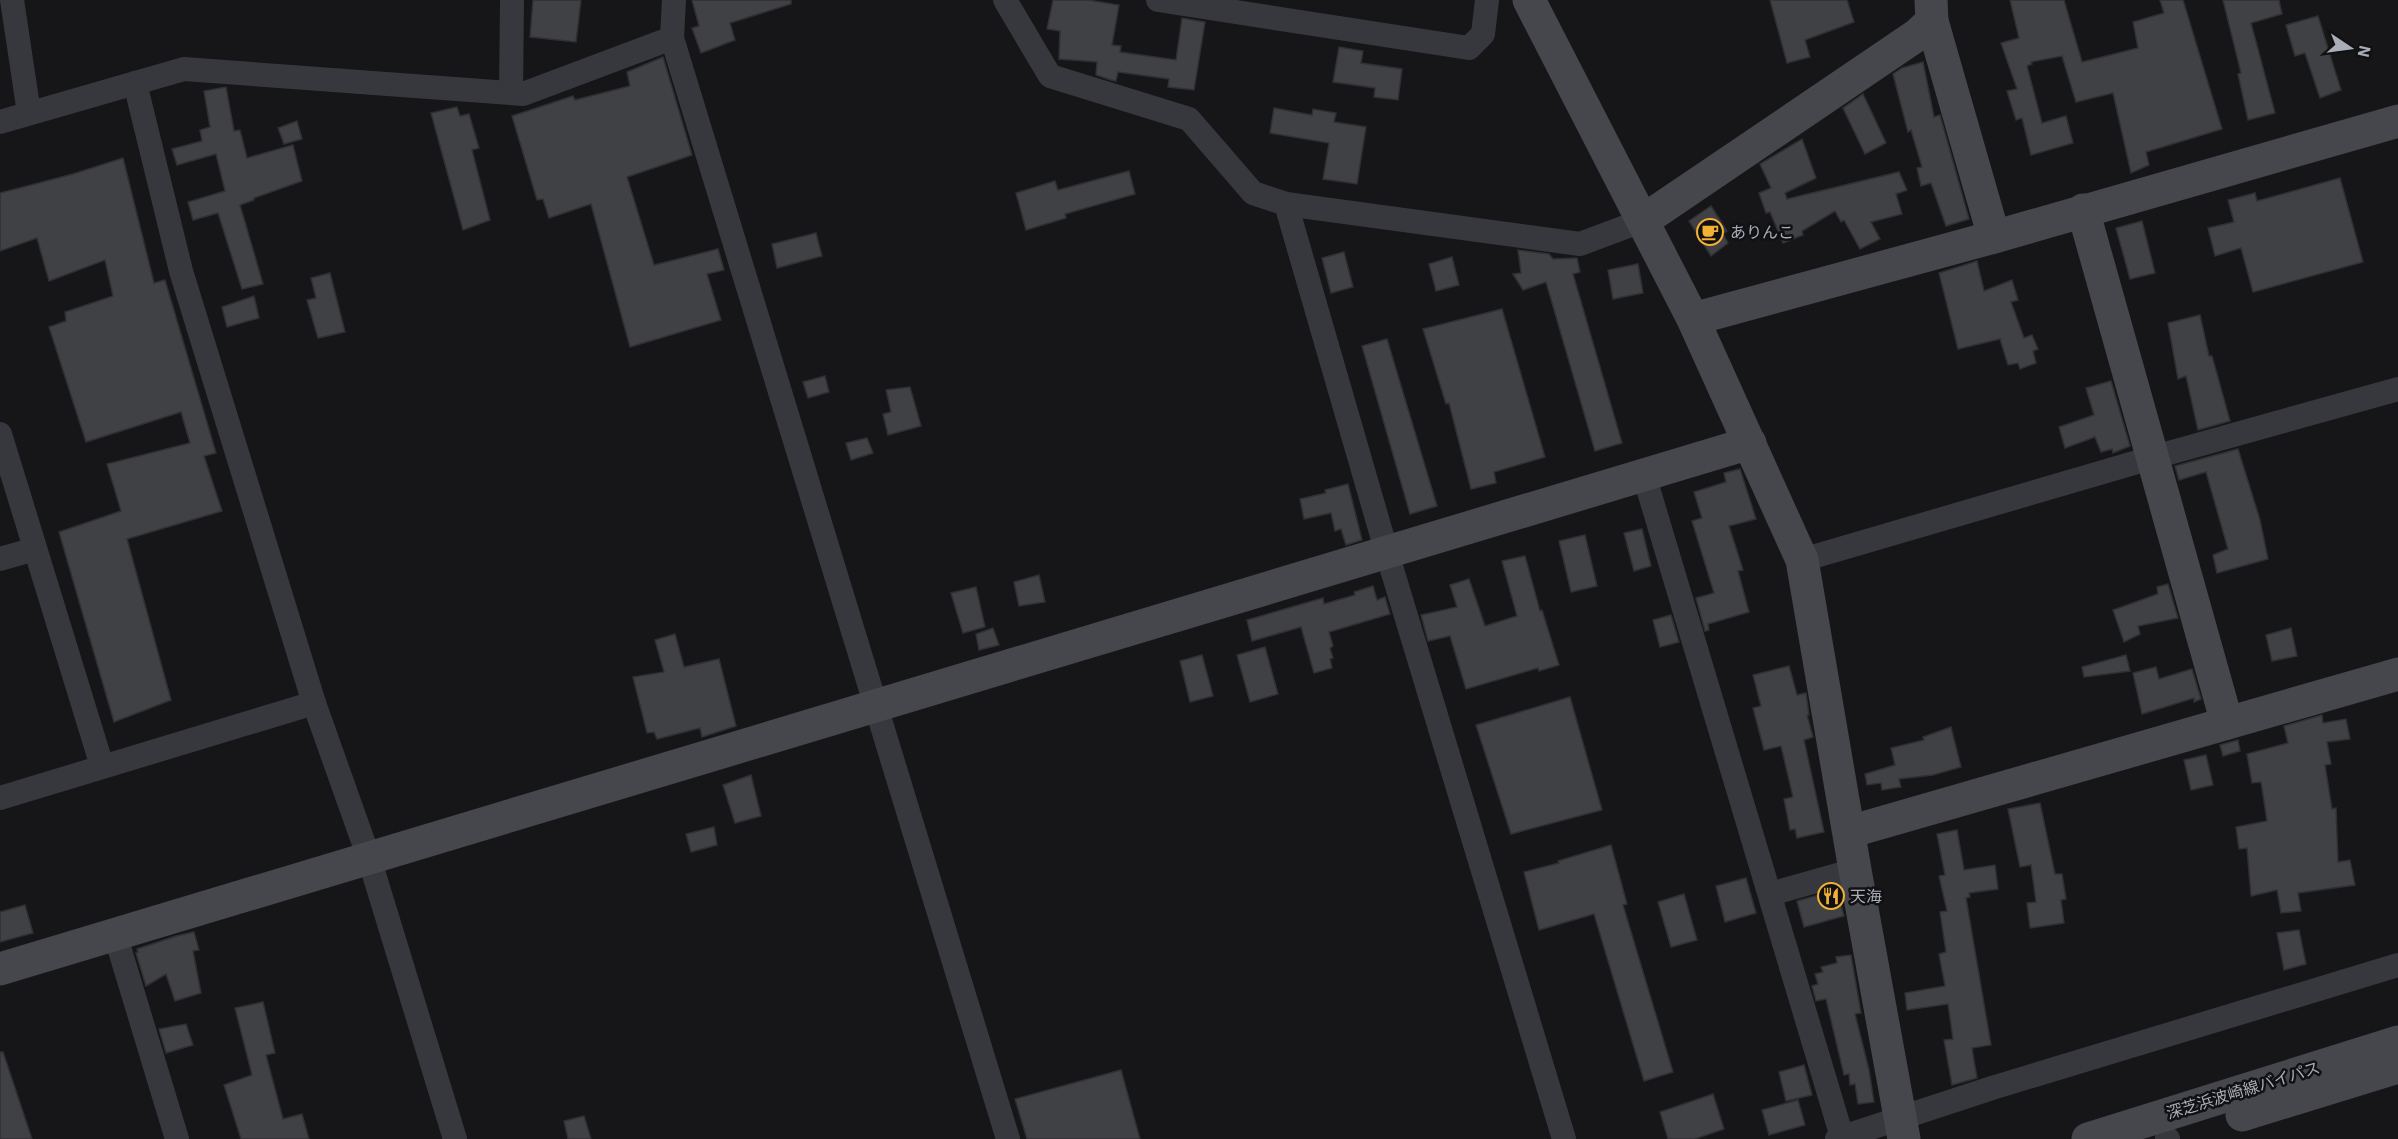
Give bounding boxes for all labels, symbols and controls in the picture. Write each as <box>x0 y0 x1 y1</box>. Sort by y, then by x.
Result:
north arrow <box>2320 18 2380 78</box>
text: N <box>2354 43 2376 59</box>
cafe icon: ありんこ <box>1695 217 1725 247</box>
place label: ありんこ <box>1730 222 1794 242</box>
restaurant icon: 天海 <box>1816 881 1846 911</box>
place label: 天海 <box>1850 886 1882 906</box>
street label: 深芝浜波崎線バイパス <box>2164 1057 2322 1123</box>

